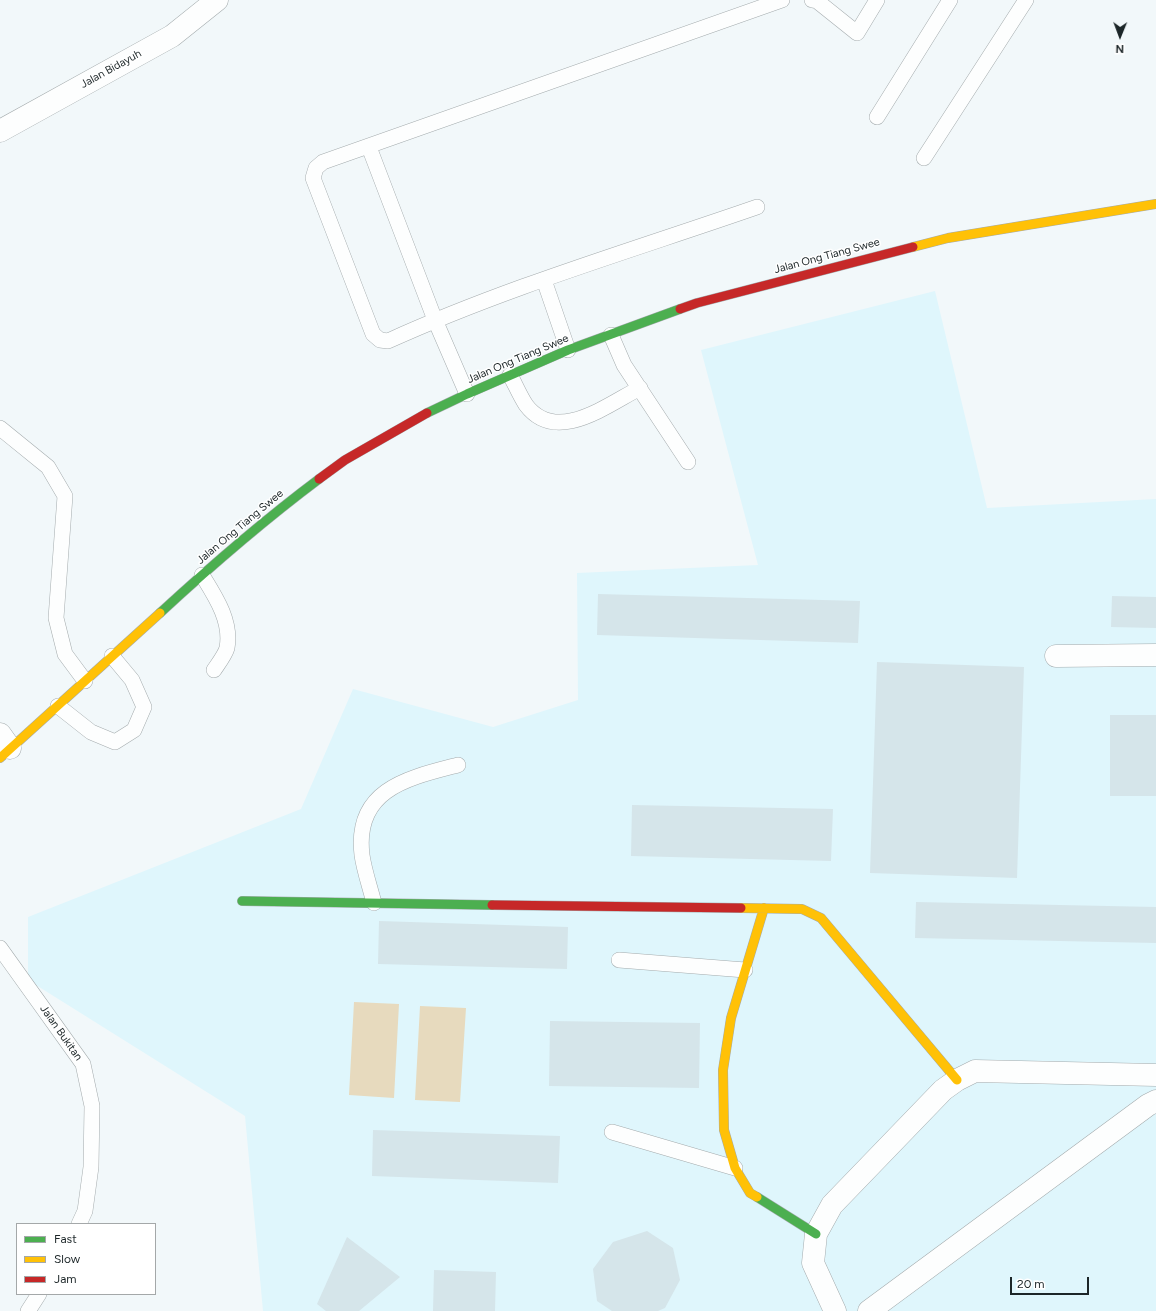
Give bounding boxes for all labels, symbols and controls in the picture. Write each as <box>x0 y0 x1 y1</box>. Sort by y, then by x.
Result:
north arrow <box>1100 16 1140 56</box>
text: N <box>1115 42 1124 55</box>
street label: Jalan Bidayuh <box>78 47 144 91</box>
street label: Jalan Ong Tiang Swee <box>773 236 881 276</box>
street label: Jalan Ong Tiang Swee <box>465 332 571 386</box>
street label: Jalan Ong Tiang Swee <box>194 487 286 567</box>
street label: Jalan Bukitan <box>37 1003 85 1063</box>
legend <box>16 1223 156 1295</box>
text: Fast <box>54 1232 77 1246</box>
text: Slow <box>54 1252 80 1266</box>
scale bar <box>1012 1269 1091 1295</box>
text: Jam <box>54 1272 77 1286</box>
text: 20 m <box>1017 1277 1045 1291</box>

